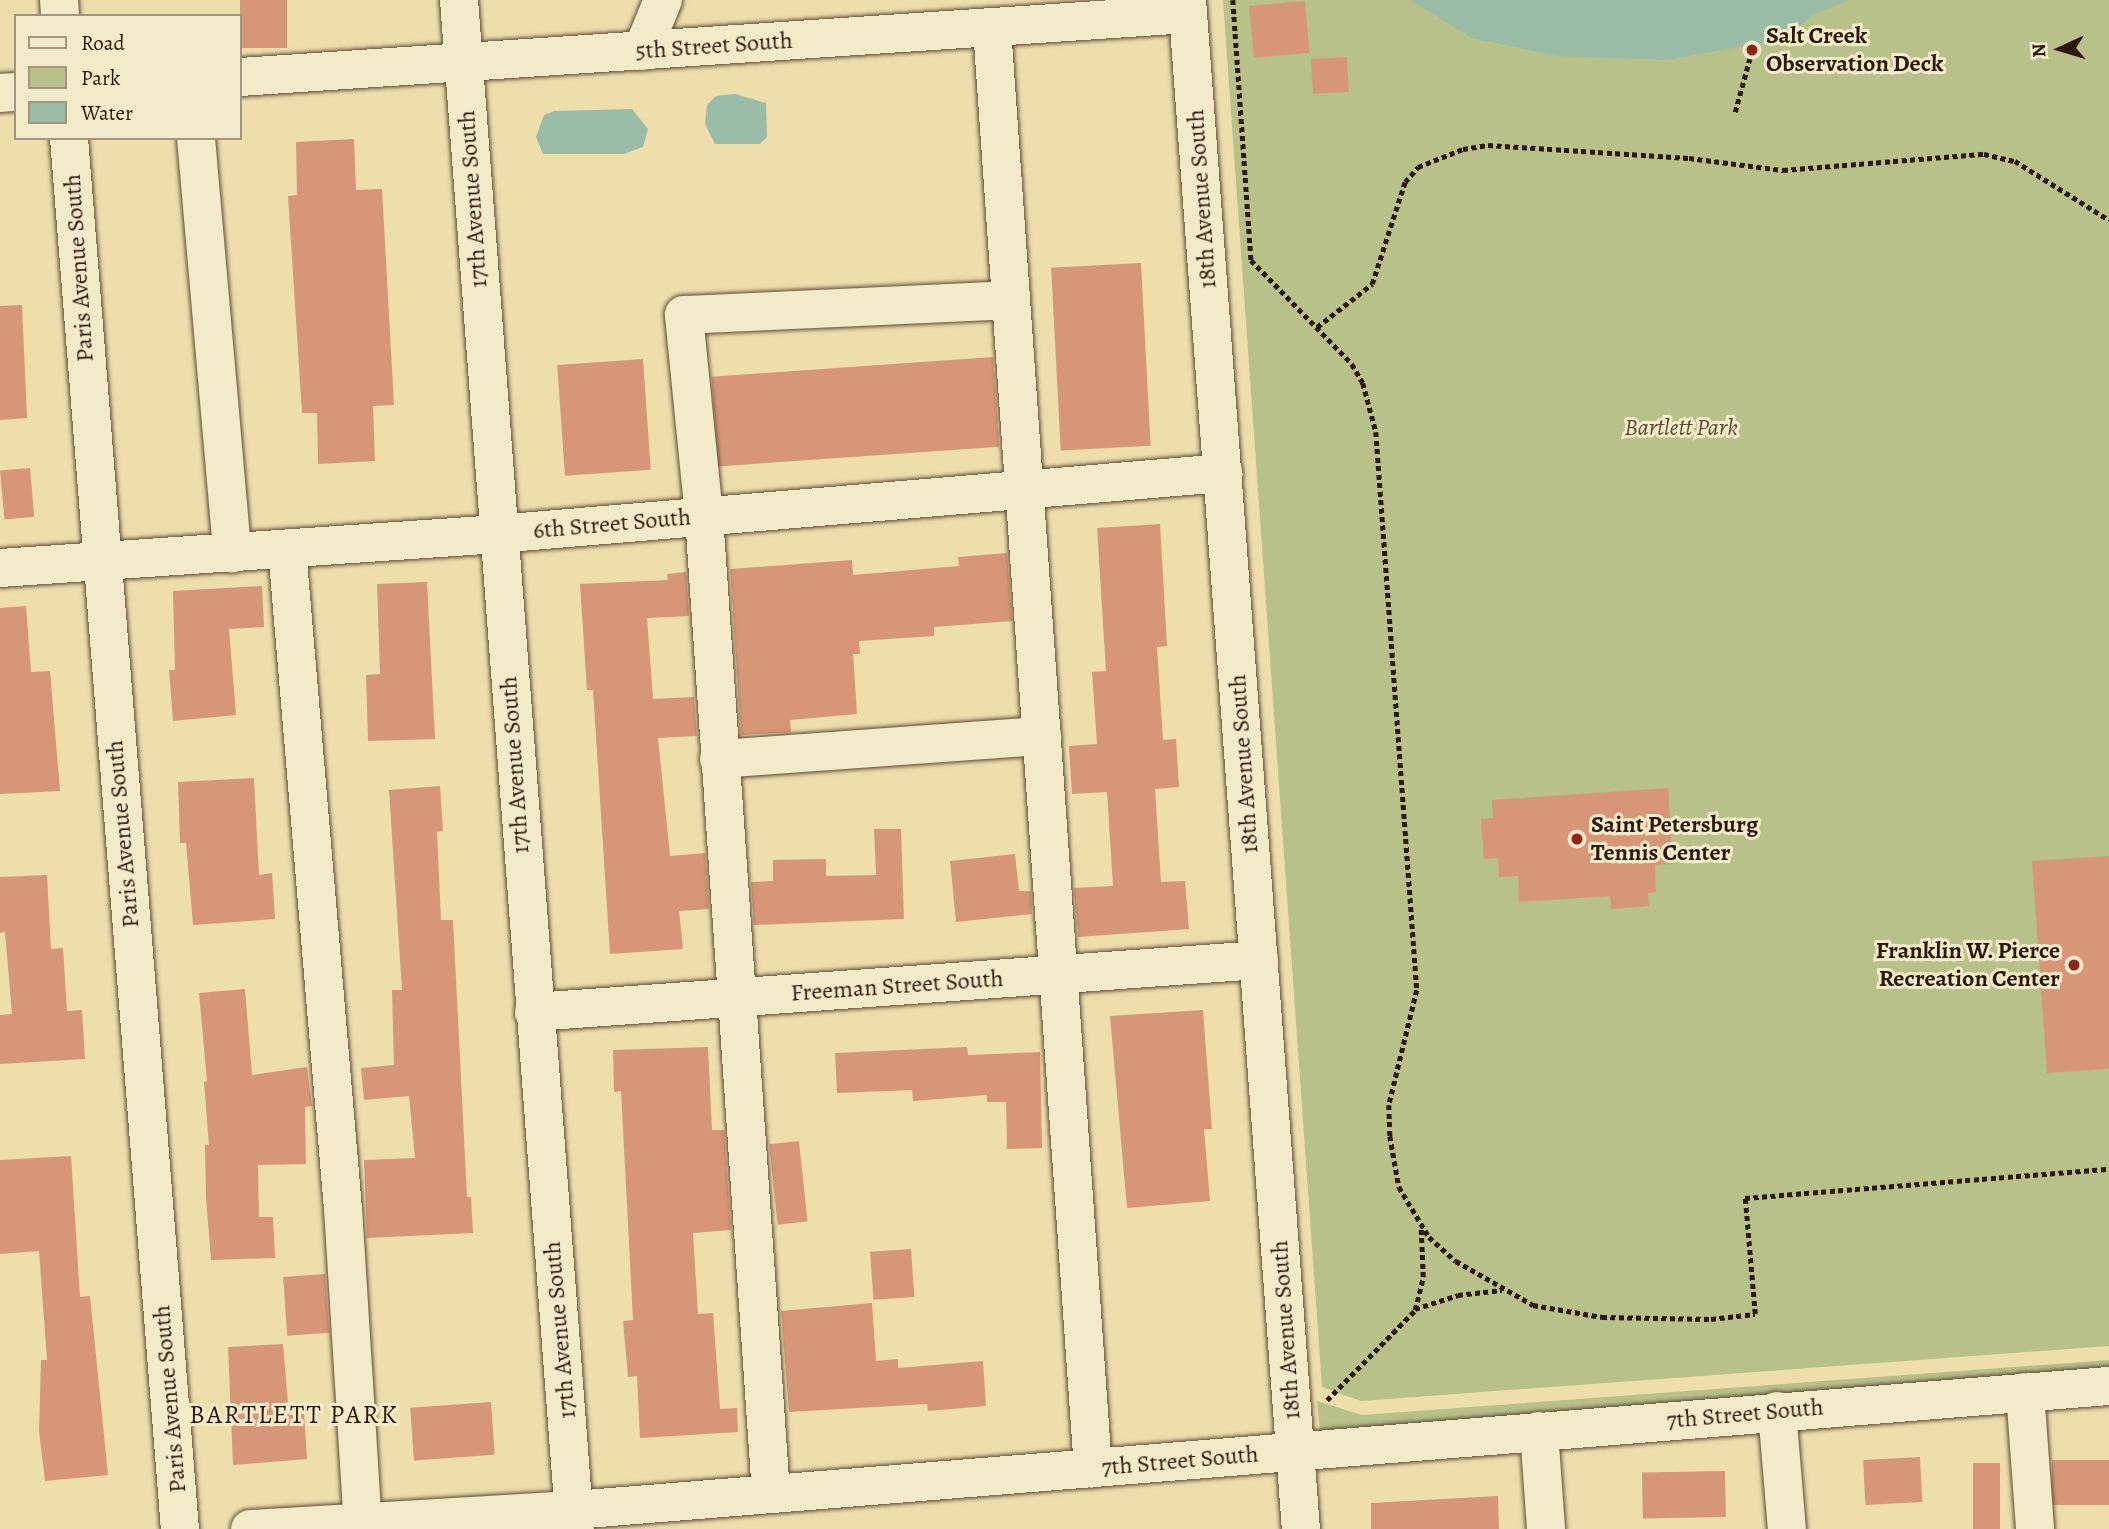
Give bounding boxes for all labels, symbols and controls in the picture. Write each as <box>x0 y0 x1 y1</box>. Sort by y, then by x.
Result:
legend <box>14 14 242 140</box>
north arrow <box>2025 14 2095 84</box>
place label: Salt Creek Observation Deck <box>1766 22 1943 78</box>
street label: 5th Street South <box>634 26 794 66</box>
text: Road <box>81 29 125 57</box>
marker: Salt Creek Observation Deck <box>1744 42 1760 58</box>
text: N <box>2026 43 2053 58</box>
text: Park <box>81 64 120 92</box>
text: Water <box>81 99 133 127</box>
street label: 18th Avenue South <box>1181 108 1223 290</box>
street label: 17th Avenue South <box>452 109 494 289</box>
street label: Paris Avenue South <box>58 173 100 363</box>
park label: Bartlett Park <box>1624 414 1738 442</box>
street label: 6th Street South <box>532 503 692 545</box>
street label: 18th Avenue South <box>1223 673 1265 855</box>
street label: 17th Avenue South <box>494 675 536 855</box>
street label: Paris Avenue South <box>100 739 146 929</box>
place label: Saint Petersburg Tennis Center <box>1591 811 1758 867</box>
marker: Saint Petersburg Tennis Center <box>1569 831 1585 847</box>
place label: Franklin W. Pierce Recreation Center <box>1875 937 2060 993</box>
marker: Franklin W. Pierce Recreation Center <box>2066 957 2082 973</box>
street label: Freeman Street South <box>790 964 1004 1008</box>
street label: 18th Avenue South <box>1265 1239 1307 1421</box>
street label: 17th Avenue South <box>538 1240 582 1420</box>
street label: Paris Avenue South <box>147 1304 193 1494</box>
street label: 7th Street South <box>1665 1393 1825 1435</box>
district label: BARTLETT PARK <box>191 1399 397 1431</box>
street label: 7th Street South <box>1100 1440 1260 1482</box>

